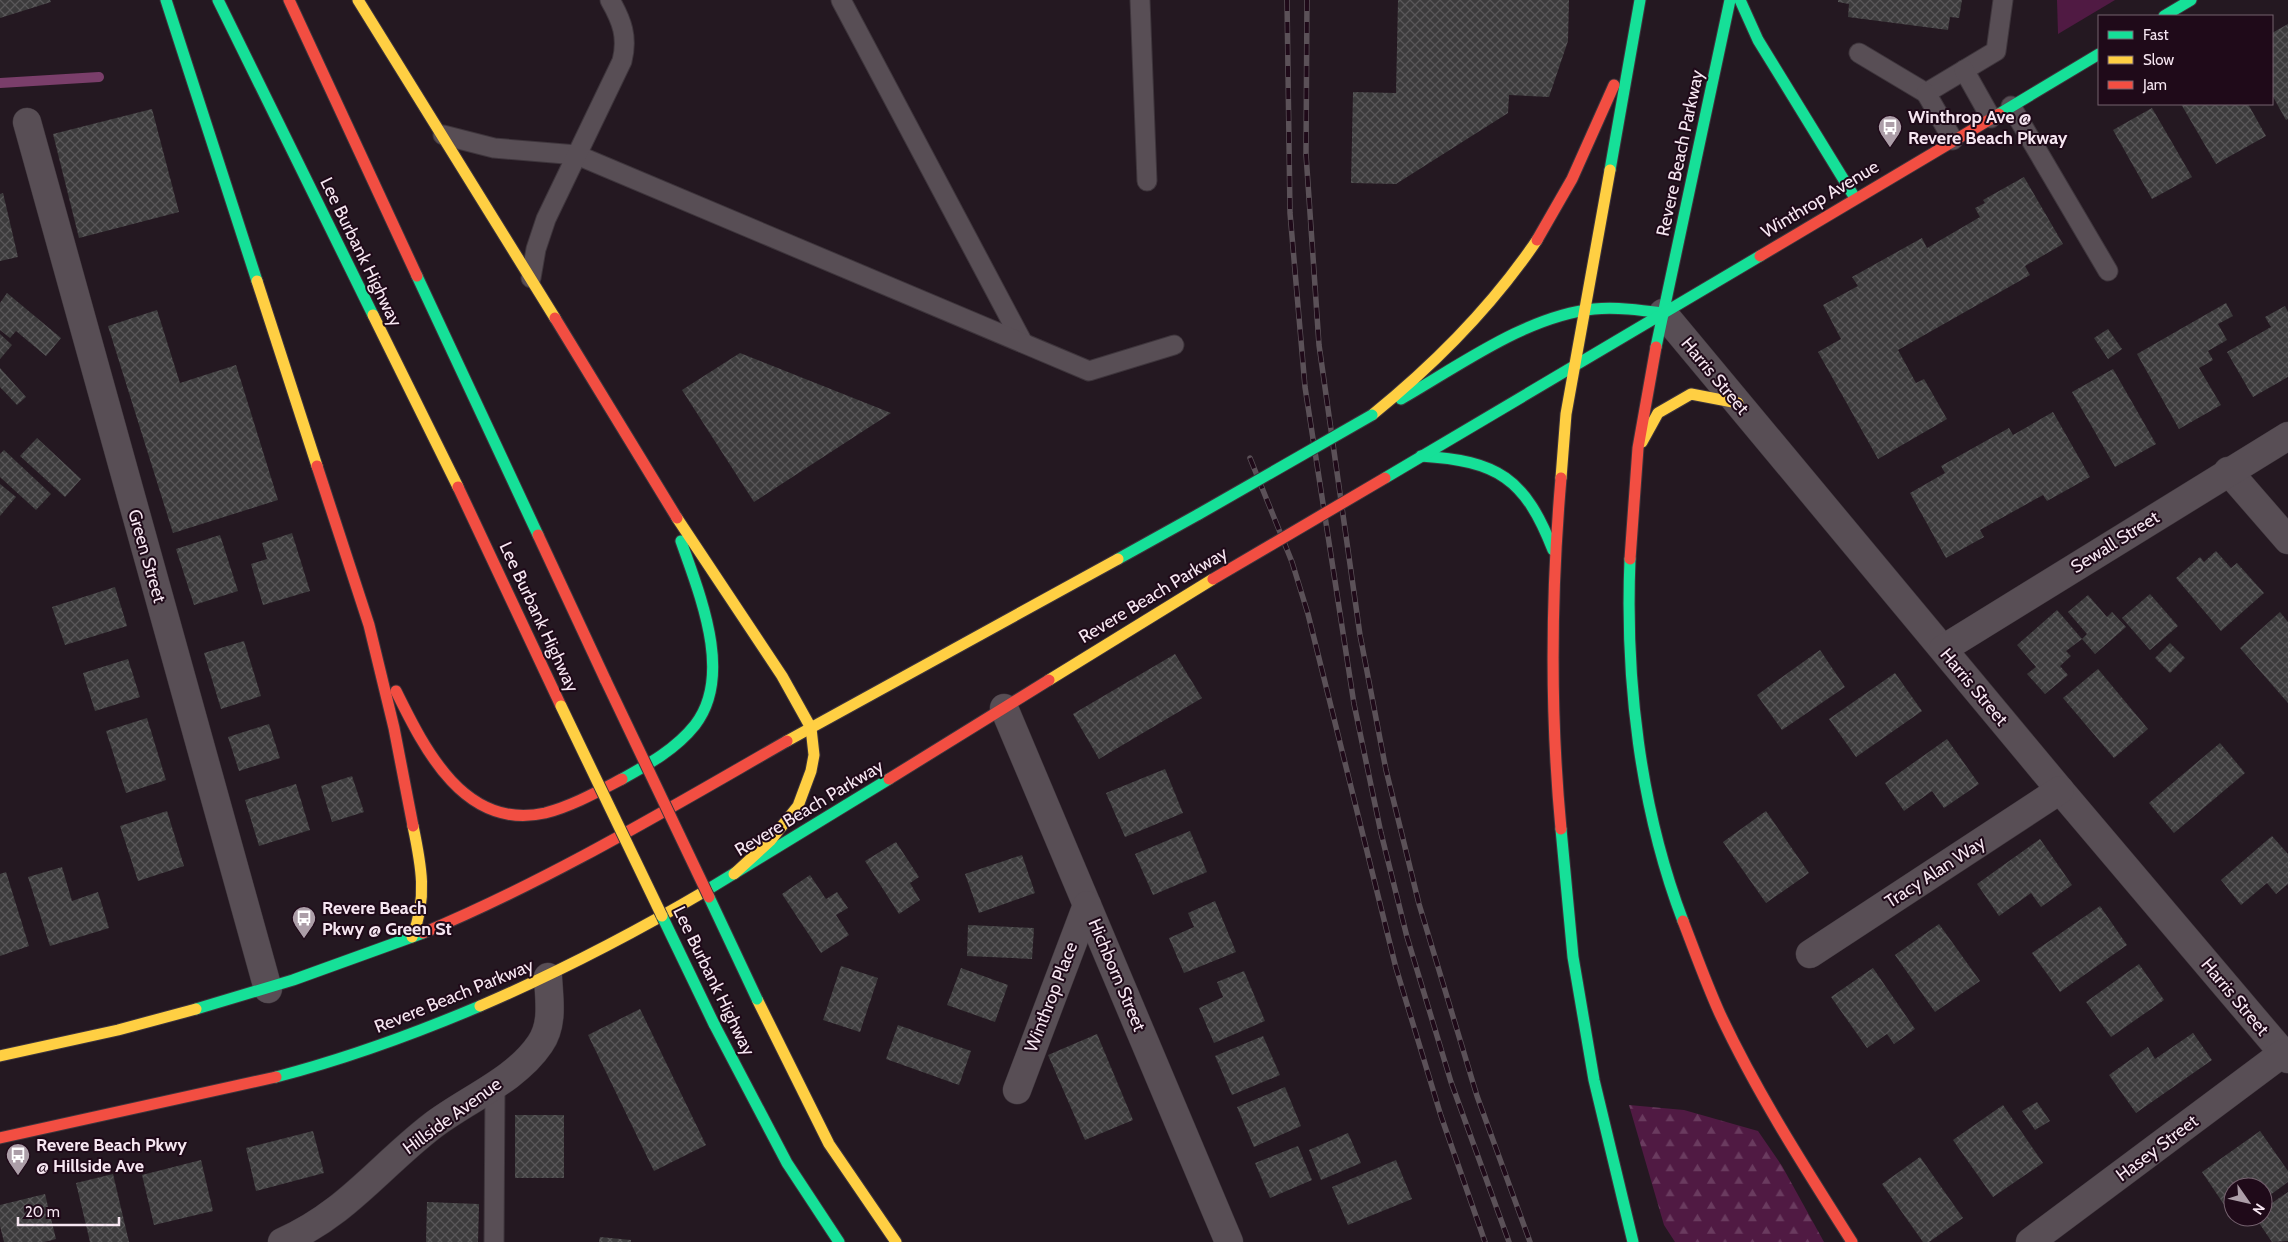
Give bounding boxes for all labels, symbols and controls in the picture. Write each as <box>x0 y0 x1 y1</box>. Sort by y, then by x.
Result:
legend <box>2098 15 2273 105</box>
text: Fast <box>2143 26 2168 44</box>
text: Slow <box>2143 51 2174 69</box>
street label: Revere Beach Parkway <box>1652 68 1708 238</box>
text: Jam <box>2142 76 2167 94</box>
place label: Winthrop Ave @ Revere Beach Pkway <box>1908 106 2068 149</box>
bus stop icon: Winthrop Ave @ Revere Beach Pkway <box>1877 114 1903 148</box>
street label: Winthrop Avenue <box>1757 155 1883 243</box>
street label: Lee Burbank Highway <box>315 174 407 330</box>
street label: Harris Street <box>1676 333 1754 419</box>
street label: Sewall Street <box>2067 506 2163 578</box>
street label: Green Street <box>123 507 171 605</box>
street label: Lee Burbank Highway <box>495 538 583 696</box>
street label: Revere Beach Parkway <box>1075 542 1231 648</box>
street label: Harris Street <box>1935 644 2013 730</box>
street label: Revere Beach Parkway <box>731 755 887 861</box>
street label: Tracy Alan Way <box>1881 831 1989 913</box>
place label: Revere Beach Pkwy @ Green St <box>322 897 452 940</box>
street label: Lee Burbank Highway <box>668 903 760 1059</box>
bus stop icon: Revere Beach Pkwy @ Green St <box>291 905 317 939</box>
street label: Hichborn Street <box>1083 915 1151 1035</box>
street label: Winthrop Place <box>1020 939 1082 1055</box>
street label: Revere Beach Parkway <box>371 954 537 1038</box>
street label: Harris Street <box>2196 954 2274 1040</box>
street label: Hillside Avenue <box>398 1073 506 1159</box>
street label: Hasey Street <box>2112 1110 2202 1186</box>
place label: Revere Beach Pkwy @ Hillside Ave <box>36 1134 187 1177</box>
bus stop icon: Revere Beach Pkwy @ Hillside Ave <box>5 1142 31 1176</box>
north arrow <box>2223 1177 2273 1227</box>
scale bar <box>18 1194 119 1226</box>
text: N <box>2249 1200 2269 1218</box>
text: 20 m <box>25 1203 60 1221</box>

